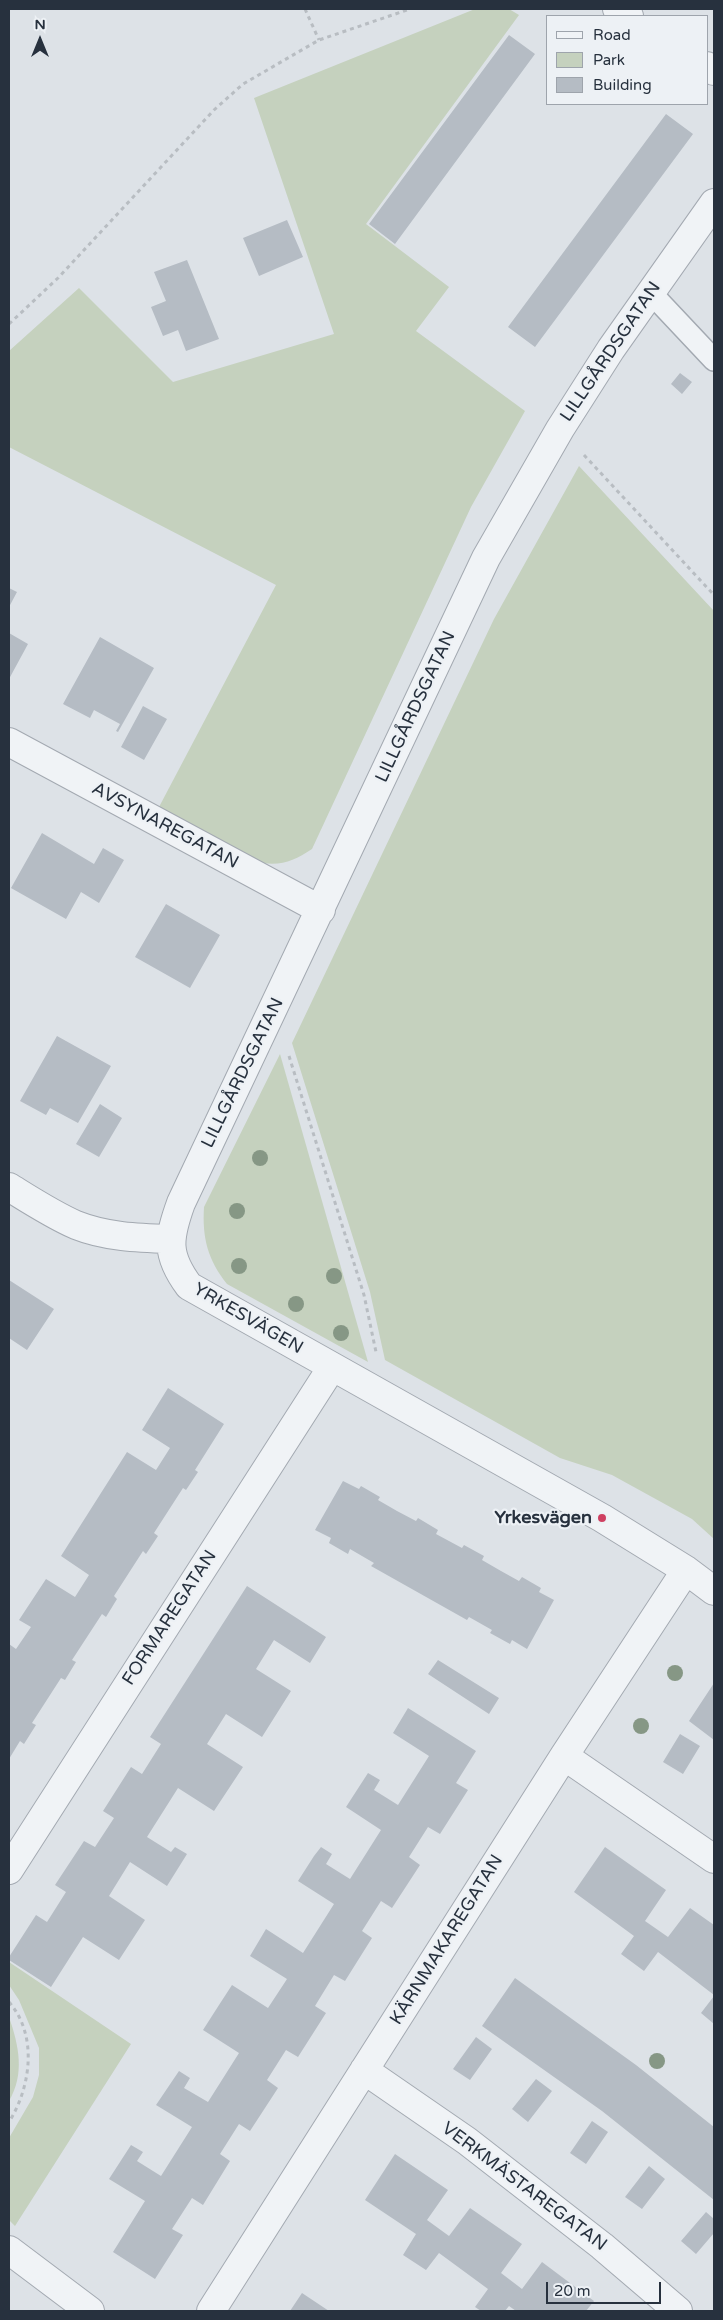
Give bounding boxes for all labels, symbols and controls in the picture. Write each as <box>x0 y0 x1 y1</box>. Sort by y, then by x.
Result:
north arrow <box>15 15 65 65</box>
legend <box>546 15 708 105</box>
text: N <box>34 16 46 33</box>
text: Road <box>593 26 631 44</box>
text: Park <box>593 51 625 69</box>
text: Building <box>593 76 652 94</box>
street label: LILLGÅRDSGATAN <box>556 278 666 426</box>
street label: LILLGÅRDSGATAN <box>371 628 461 786</box>
street label: AVSYNAREGATAN <box>88 778 242 874</box>
street label: LILLGÅRDSGATAN <box>197 994 289 1152</box>
street label: YRKESVÄGEN <box>189 1279 307 1359</box>
place label: Yrkesvägen <box>494 1507 592 1529</box>
marker: Yrkesvägen <box>596 1512 608 1524</box>
street label: FORMAREGATAN <box>118 1546 222 1690</box>
street label: KÄRNMAKAREGATAN <box>386 1851 508 2029</box>
street label: VERKMÄSTAREGATAN <box>437 2118 611 2256</box>
scale bar <box>548 2272 663 2304</box>
text: 20 m <box>554 2282 591 2300</box>

